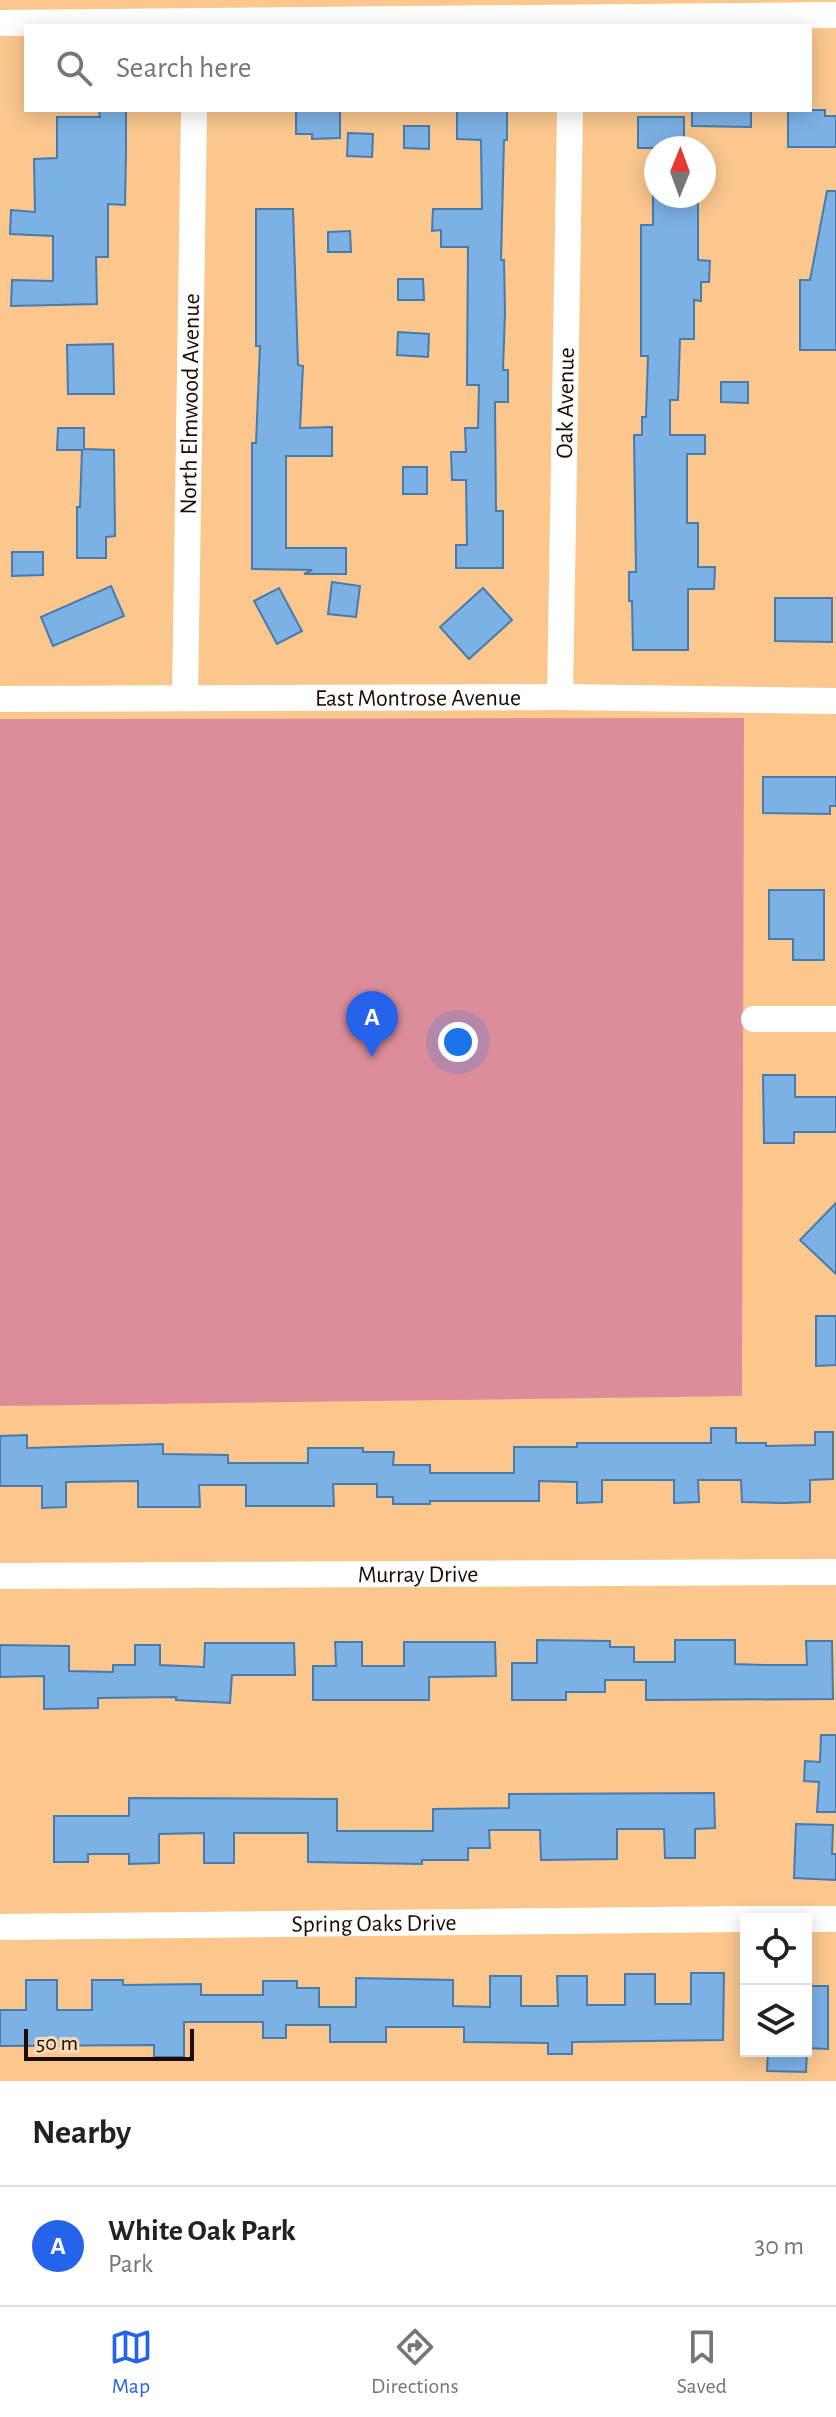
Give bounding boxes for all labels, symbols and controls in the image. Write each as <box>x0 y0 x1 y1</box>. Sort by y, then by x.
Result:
search box <box>24 24 812 112</box>
icon: search <box>52 46 96 90</box>
text: Search here <box>116 53 252 83</box>
north arrow <box>644 136 716 208</box>
street label: North Elmwood Avenue <box>177 293 204 515</box>
street label: Oak Avenue <box>553 347 579 459</box>
street label: East Montrose Avenue <box>315 686 521 711</box>
pin: A <box>346 991 398 1057</box>
your location <box>438 1022 478 1062</box>
street label: Murray Drive <box>358 1563 478 1587</box>
street label: Spring Oaks Drive <box>291 1911 457 1937</box>
map controls <box>740 1913 812 2057</box>
button: locate <box>740 1913 812 1985</box>
button: layers <box>740 1985 812 2057</box>
scale bar <box>24 2025 194 2061</box>
text: 50 m <box>36 2032 78 2054</box>
text: Nearby <box>32 2116 131 2150</box>
text: White Oak Park <box>108 2216 296 2246</box>
text: A <box>50 2233 66 2259</box>
text: 30 m <box>754 2233 804 2259</box>
text: Park <box>108 2251 153 2277</box>
tab: Map <box>109 2325 153 2399</box>
tab: Directions <box>371 2325 459 2399</box>
tab: Saved <box>677 2325 727 2399</box>

